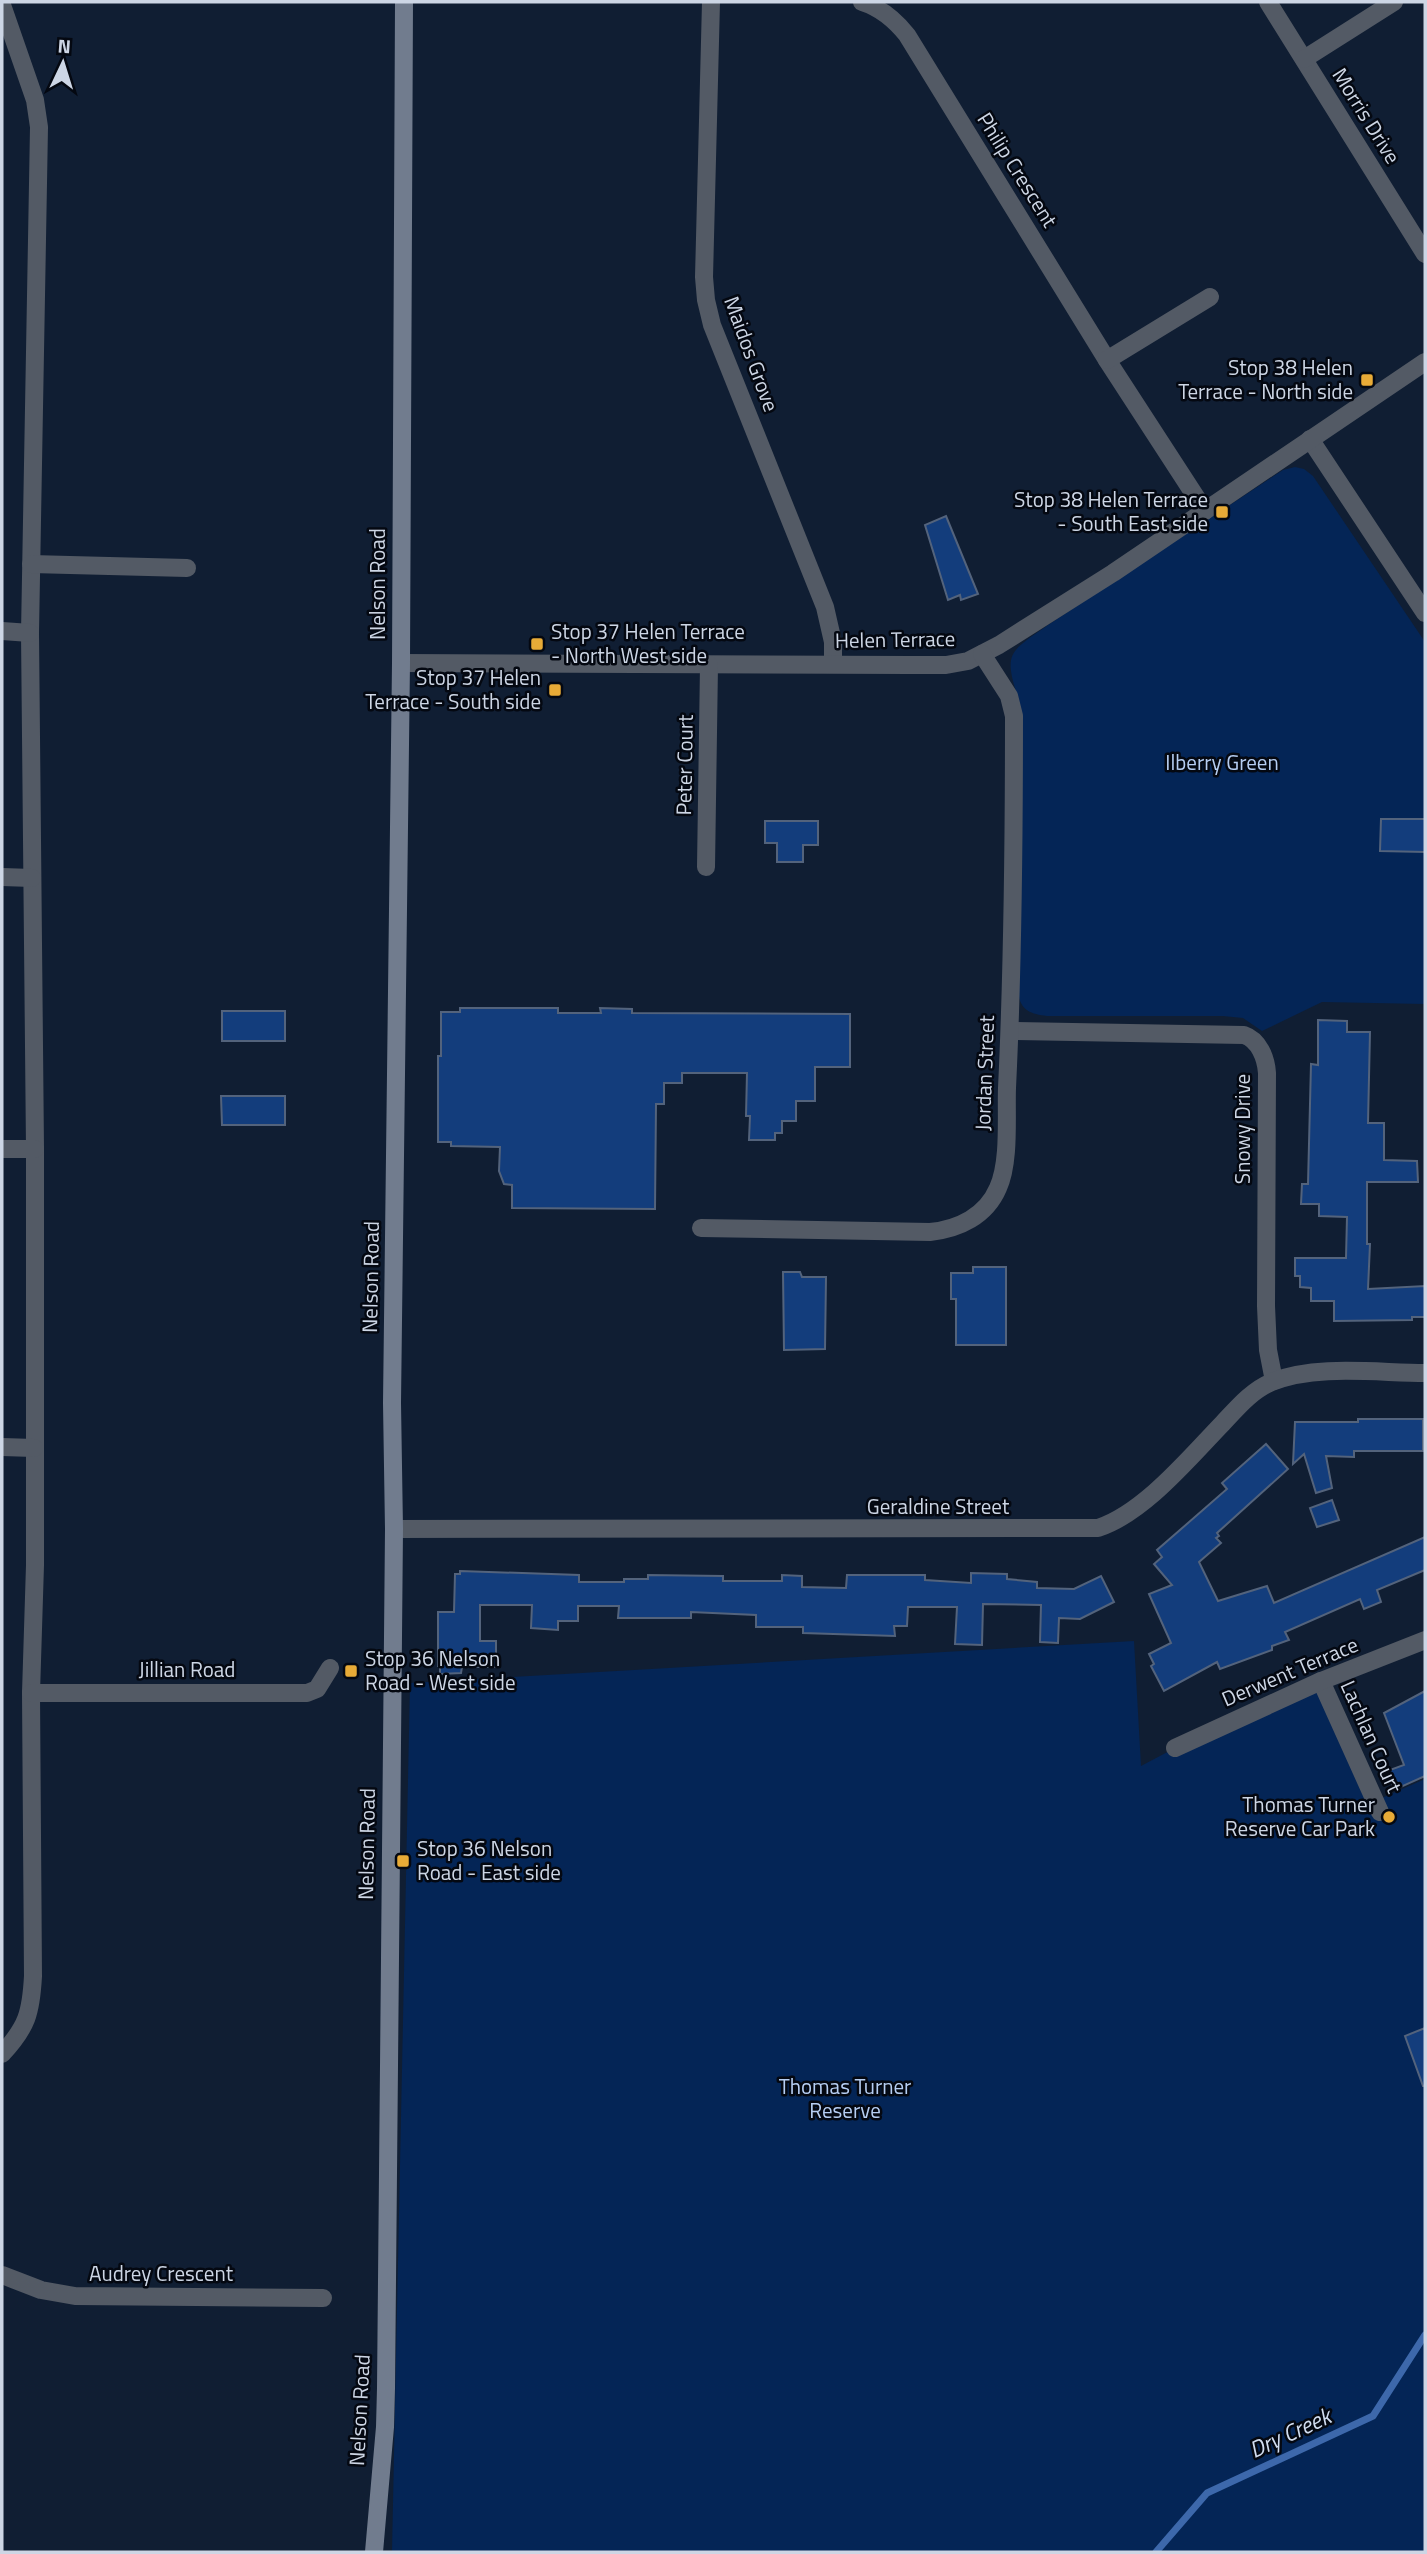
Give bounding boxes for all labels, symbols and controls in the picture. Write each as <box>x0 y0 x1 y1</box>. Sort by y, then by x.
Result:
north arrow <box>28 28 98 98</box>
text: N <box>57 31 72 60</box>
street label: Morris Drive <box>1325 61 1409 170</box>
street label: Philip Crescent <box>970 106 1066 234</box>
street label: Maidos Grove <box>716 291 788 416</box>
place label: Stop 38 Helen Terrace - North side <box>1178 351 1353 407</box>
marker: Stop 38 Helen Terrace - North side <box>1359 372 1375 388</box>
place label: Stop 38 Helen Terrace - South East side <box>1014 483 1208 539</box>
marker: Stop 38 Helen Terrace - South East side <box>1214 504 1230 520</box>
street label: Nelson Road <box>361 528 393 640</box>
place label: Stop 37 Helen Terrace - North West side <box>551 615 745 671</box>
street label: Helen Terrace <box>834 622 955 656</box>
marker: Stop 37 Helen Terrace - North West side <box>529 636 545 652</box>
place label: Stop 37 Helen Terrace - South side <box>365 661 541 717</box>
marker: Stop 37 Helen Terrace - South side <box>547 682 563 698</box>
street label: Peter Court <box>667 714 701 816</box>
park label: Ilberry Green <box>1165 746 1279 778</box>
street label: Jordan Street <box>966 1014 1002 1131</box>
street label: Snowy Drive <box>1226 1074 1258 1184</box>
street label: Nelson Road <box>353 1221 387 1333</box>
street label: Geraldine Street <box>867 1490 1010 1522</box>
street label: Derwent Terrace <box>1216 1628 1363 1714</box>
place label: Stop 36 Nelson Road - West side <box>365 1642 516 1698</box>
street label: Jillian Road <box>139 1653 235 1685</box>
marker: Stop 36 Nelson Road - West side <box>343 1663 359 1679</box>
street label: Lachlan Court <box>1333 1675 1411 1799</box>
street label: Nelson Road <box>349 1788 383 1900</box>
place label: Thomas Turner Reserve Car Park <box>1225 1788 1375 1844</box>
marker: Thomas Turner Reserve Car Park <box>1381 1809 1397 1825</box>
place label: Stop 36 Nelson Road - East side <box>417 1832 561 1888</box>
marker: Stop 36 Nelson Road - East side <box>395 1853 411 1869</box>
park label: Thomas Turner Reserve <box>779 2070 911 2126</box>
street label: Audrey Crescent <box>89 2257 234 2289</box>
street label: Nelson Road <box>340 2353 378 2467</box>
water label: Dry Creek <box>1243 2397 1339 2467</box>

